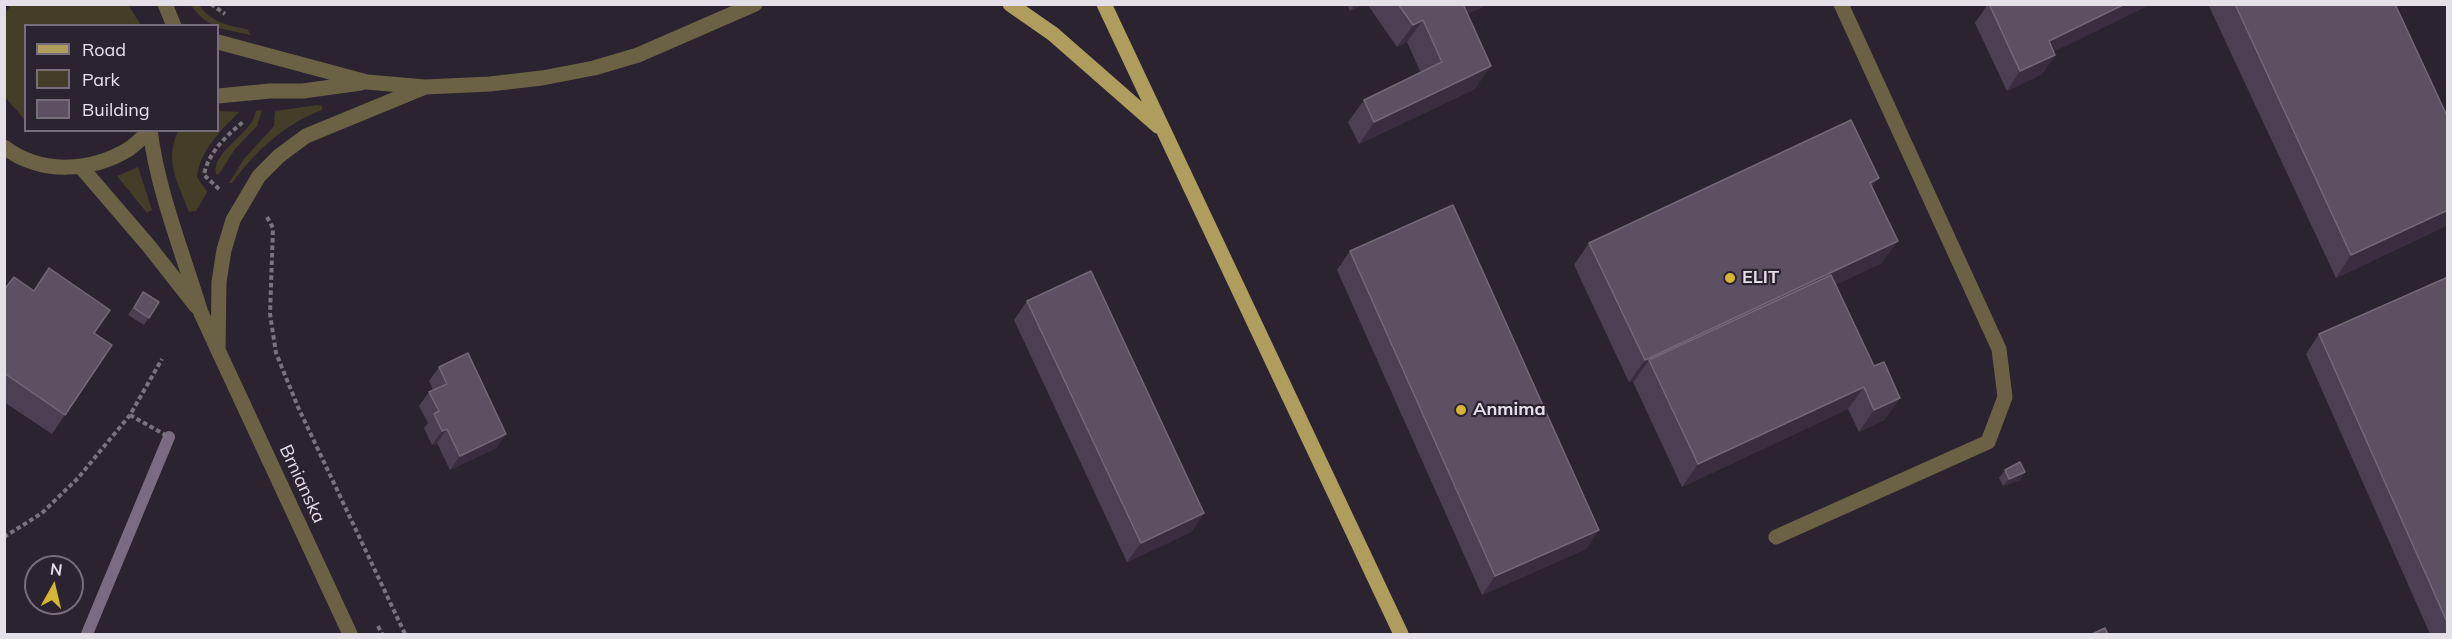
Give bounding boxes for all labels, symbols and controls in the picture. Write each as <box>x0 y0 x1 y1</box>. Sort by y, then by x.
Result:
legend <box>24 24 219 132</box>
text: Road <box>82 38 126 61</box>
text: Park <box>82 68 120 91</box>
text: Building <box>82 98 150 121</box>
place label: ELIT <box>1742 267 1779 289</box>
marker: ELIT <box>1723 271 1737 285</box>
place label: Anmima <box>1473 399 1546 421</box>
marker: Anmima <box>1454 403 1468 417</box>
street label: Brnianska <box>274 441 330 527</box>
north arrow <box>24 555 84 615</box>
text: N <box>49 558 64 580</box>

